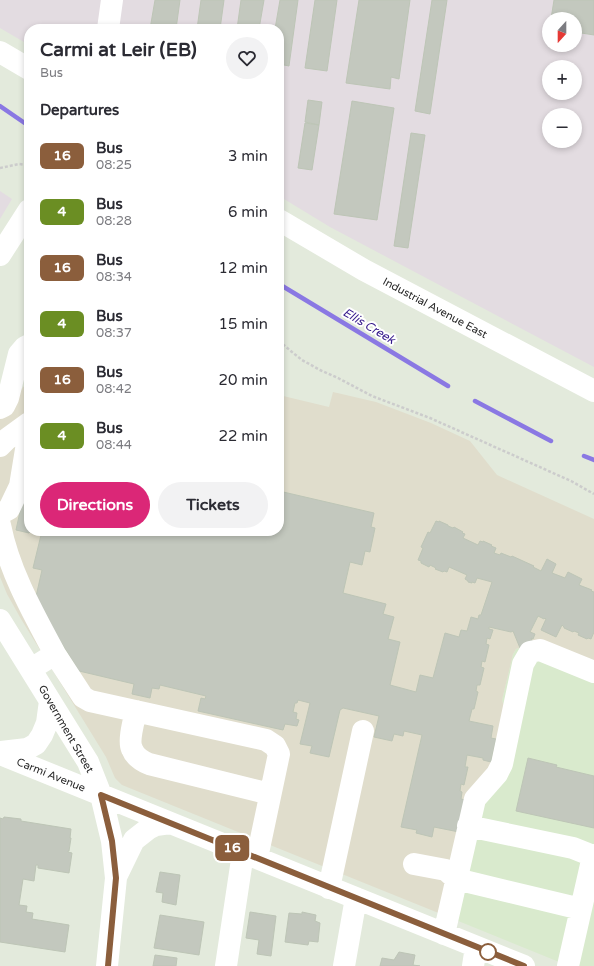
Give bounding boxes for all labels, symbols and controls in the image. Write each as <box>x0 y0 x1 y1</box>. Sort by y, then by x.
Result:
north arrow <box>542 12 582 52</box>
map controls <box>542 12 582 148</box>
button: heart <box>226 37 268 79</box>
text: Carmi at Leir (EB) <box>40 39 197 61</box>
button: + <box>542 60 582 100</box>
text: Bus <box>40 65 63 81</box>
text: Departures <box>40 101 119 119</box>
button: − <box>542 108 582 148</box>
text: Bus <box>96 139 123 157</box>
text: 16 <box>53 147 71 164</box>
text: 3 min <box>228 147 268 165</box>
text: 08:25 <box>96 157 132 173</box>
text: Bus <box>96 195 123 213</box>
text: 4 <box>58 203 66 220</box>
text: 6 min <box>228 203 268 221</box>
text: 08:28 <box>96 213 132 229</box>
text: Bus <box>96 251 123 269</box>
text: 16 <box>53 259 71 276</box>
text: 12 min <box>219 259 268 277</box>
text: 08:34 <box>96 269 132 285</box>
street label: Industrial Avenue East <box>381 275 489 341</box>
water label: Ellis Creek <box>340 305 399 348</box>
text: Bus <box>96 307 123 325</box>
text: 4 <box>58 315 66 332</box>
text: 15 min <box>219 315 268 333</box>
text: 08:37 <box>96 325 132 341</box>
text: Bus <box>96 363 123 381</box>
text: 16 <box>53 371 71 388</box>
text: 20 min <box>219 371 268 389</box>
text: 08:42 <box>96 381 132 397</box>
text: Bus <box>96 419 123 437</box>
text: 4 <box>58 427 66 444</box>
text: 22 min <box>219 427 268 445</box>
text: 08:44 <box>96 437 132 453</box>
button: Directions <box>40 482 150 528</box>
button: Tickets <box>158 482 268 528</box>
street label: Government Street <box>36 683 96 775</box>
street label: Carmi Avenue <box>15 755 87 795</box>
line badge: 16 <box>214 835 250 861</box>
text: 16 <box>223 839 241 856</box>
unlabelled marker <box>479 943 497 961</box>

